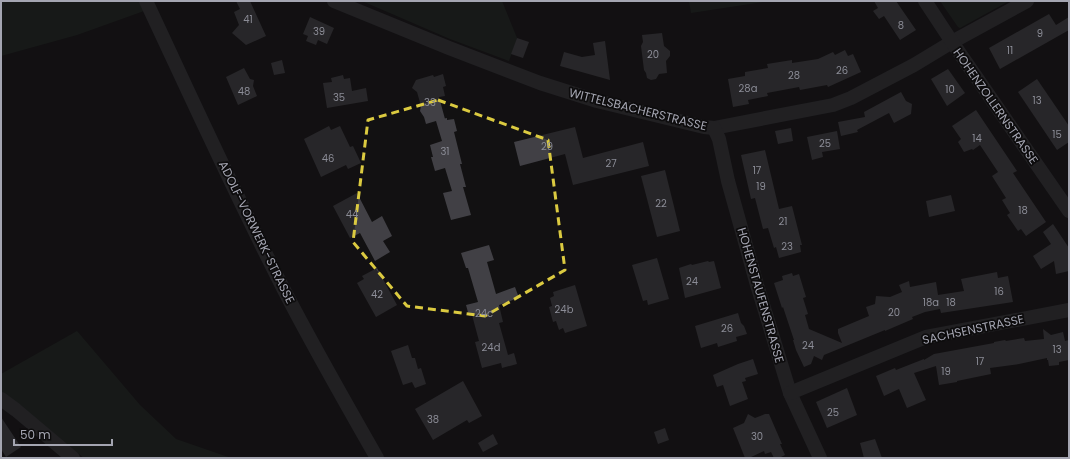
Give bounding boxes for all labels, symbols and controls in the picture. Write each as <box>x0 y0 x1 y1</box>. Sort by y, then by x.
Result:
house number: 41 <box>243 12 253 27</box>
house number: 8 <box>898 18 904 33</box>
house number: 39 <box>313 24 325 39</box>
house number: 9 <box>1037 26 1043 41</box>
house number: 11 <box>1007 43 1013 58</box>
street label: HOHENZOLLERNSTRASSE <box>949 45 1043 167</box>
house number: 20 <box>647 47 659 62</box>
house number: 26 <box>836 63 848 78</box>
house number: 28 <box>788 68 800 83</box>
house number: 28a <box>739 81 757 96</box>
house number: 10 <box>945 82 955 97</box>
house number: 48 <box>238 84 250 99</box>
street label: WITTELSBACHERSTRASSE <box>567 84 709 134</box>
house number: 35 <box>333 90 345 105</box>
house number: 13 <box>1032 93 1042 108</box>
house number: 33 <box>424 95 436 110</box>
house number: 15 <box>1052 127 1062 142</box>
house number: 14 <box>972 131 982 146</box>
house number: 25 <box>819 136 831 151</box>
house number: 29 <box>541 139 553 154</box>
house number: 31 <box>440 144 450 159</box>
house number: 46 <box>322 151 334 166</box>
house number: 27 <box>605 156 617 171</box>
street label: ADOLF-VORWERK-STRASSE <box>215 158 299 306</box>
house number: 17 <box>753 163 762 178</box>
house number: 19 <box>756 179 766 194</box>
house number: 22 <box>655 196 667 211</box>
house number: 18 <box>1018 203 1028 218</box>
house number: 44 <box>346 207 358 222</box>
house number: 21 <box>779 214 787 229</box>
street label: HOHENSTAUFENSTRASSE <box>734 225 788 365</box>
house number: 23 <box>781 239 793 254</box>
house number: 24 <box>686 274 698 289</box>
house number: 16 <box>994 284 1004 299</box>
house number: 42 <box>371 287 383 302</box>
house number: 18a <box>923 295 939 310</box>
house number: 18 <box>946 295 956 310</box>
house number: 24b <box>555 302 574 317</box>
house number: 20 <box>888 305 900 320</box>
house number: 24c <box>475 306 493 321</box>
street label: SACHSENSTRASSE <box>921 310 1025 348</box>
house number: 26 <box>721 321 733 336</box>
house number: 24 <box>802 338 814 353</box>
house number: 24d <box>482 340 500 355</box>
house number: 13 <box>1052 342 1062 357</box>
house number: 17 <box>976 354 985 369</box>
house number: 19 <box>941 364 951 379</box>
house number: 25 <box>827 405 839 420</box>
house number: 38 <box>427 412 439 427</box>
scale bar <box>14 421 112 447</box>
text: 50 m <box>20 426 51 443</box>
house number: 30 <box>751 429 763 444</box>

